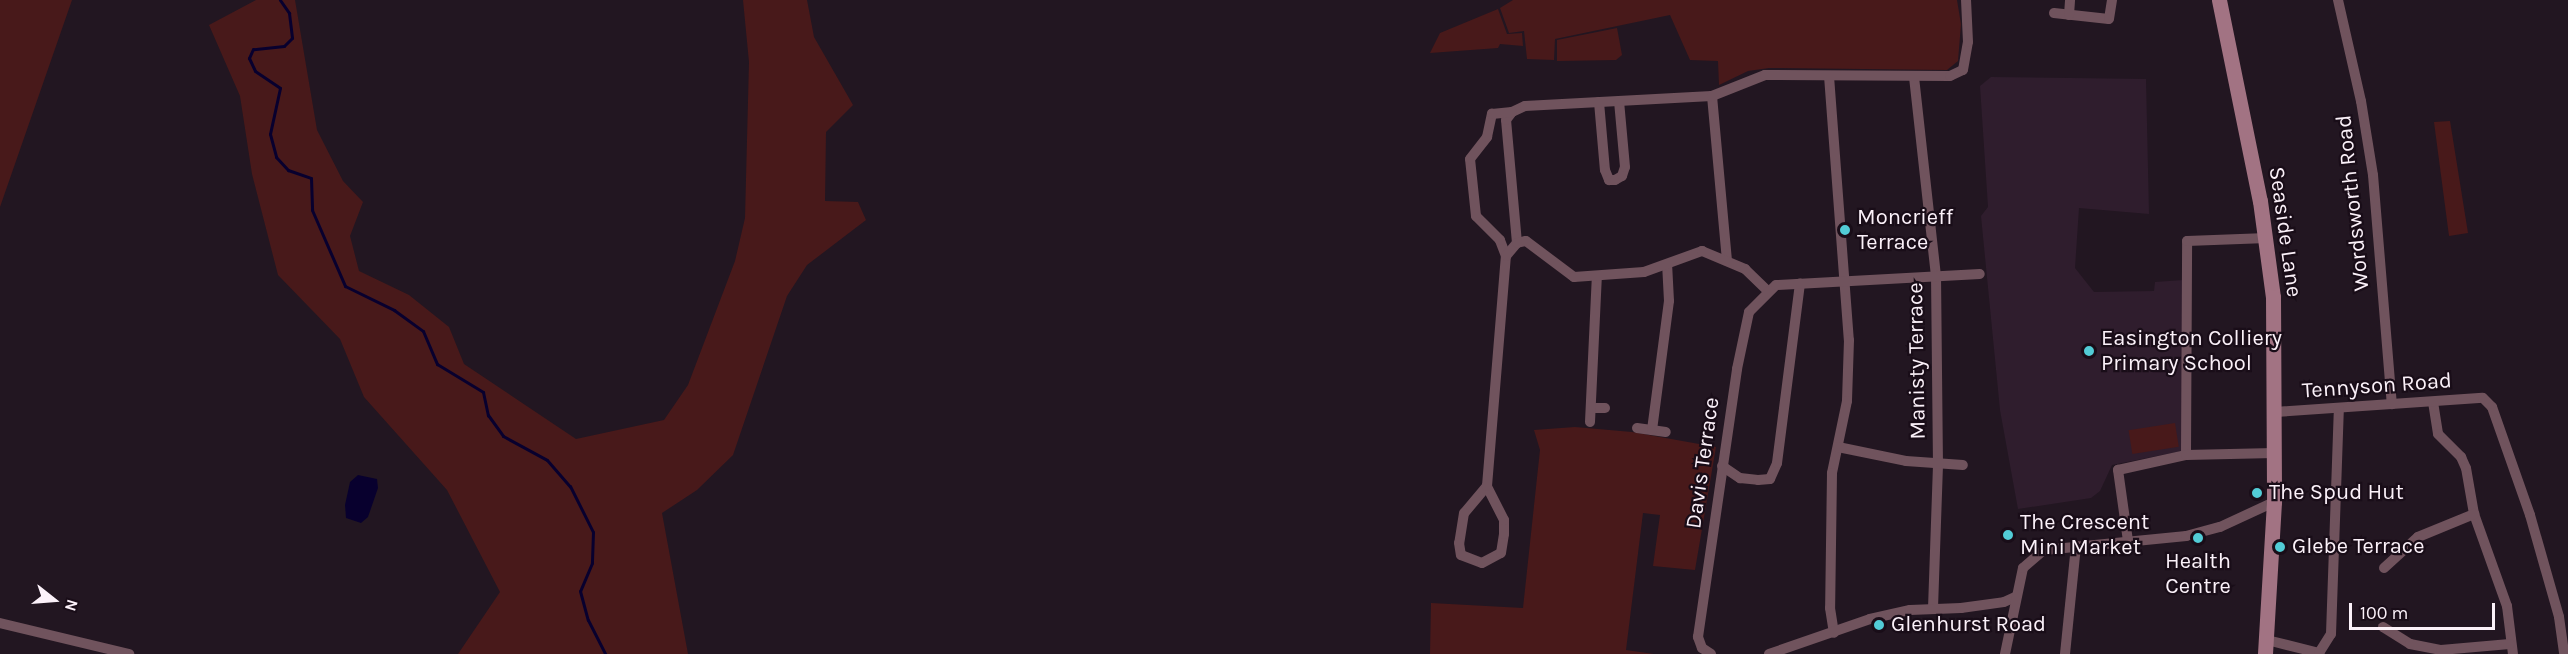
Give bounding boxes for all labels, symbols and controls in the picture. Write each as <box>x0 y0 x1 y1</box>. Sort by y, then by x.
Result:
street label: Wordsworth Road <box>2331 114 2375 292</box>
street label: Seaside Lane <box>2263 165 2307 299</box>
place label: Moncrieff Terrace <box>1857 204 1953 255</box>
marker: Moncrieff Terrace <box>1838 223 1852 237</box>
street label: Manisty Terrace <box>1902 282 1932 440</box>
place label: Easington Colliery Primary School <box>2101 325 2282 376</box>
marker: Easington Colliery Primary School <box>2082 344 2096 358</box>
street label: Tennyson Road <box>2301 368 2453 404</box>
street label: Davis Terrace <box>1681 396 1725 530</box>
place label: The Spud Hut <box>2269 480 2404 506</box>
marker: The Spud Hut <box>2250 486 2264 500</box>
place label: The Crescent Mini Market <box>2020 509 2149 560</box>
marker: The Crescent Mini Market <box>2001 528 2015 542</box>
marker: Health Centre <box>2191 531 2205 545</box>
place label: Glebe Terrace <box>2292 534 2425 560</box>
marker: Glebe Terrace <box>2273 540 2287 554</box>
place label: Health Centre <box>2165 548 2231 600</box>
north arrow <box>24 570 84 630</box>
scale bar <box>2352 591 2498 629</box>
text: N <box>61 597 82 614</box>
text: 100 m <box>2360 602 2408 624</box>
place label: Glenhurst Road <box>1891 612 2046 638</box>
marker: Glenhurst Road <box>1872 618 1886 632</box>

